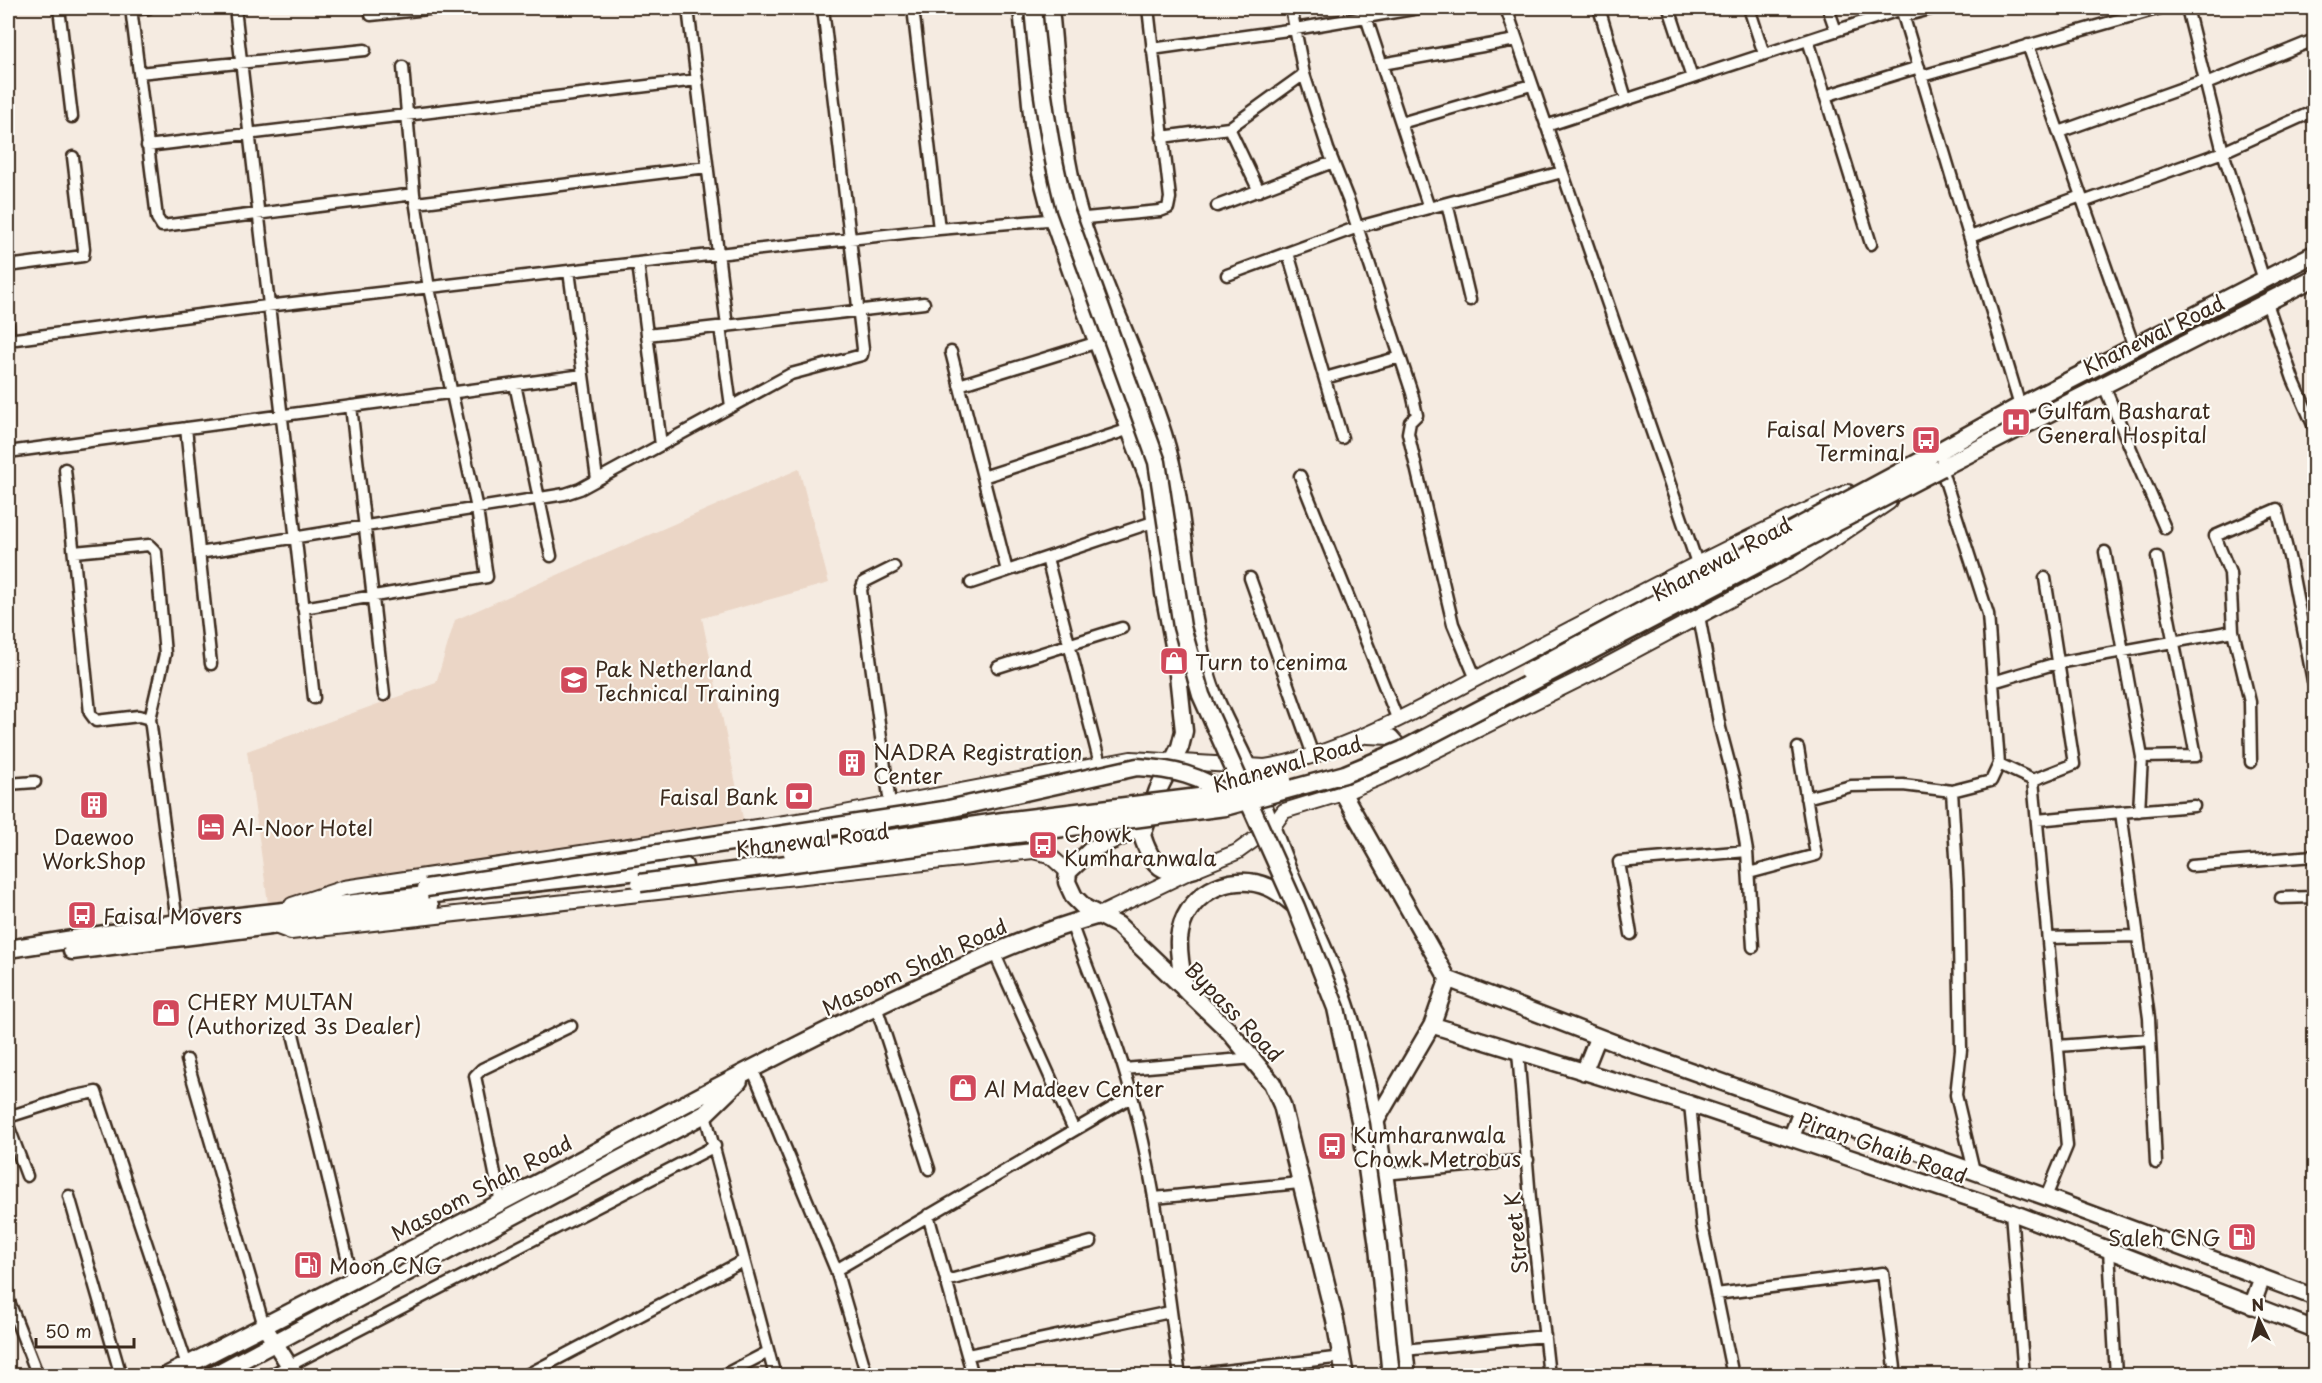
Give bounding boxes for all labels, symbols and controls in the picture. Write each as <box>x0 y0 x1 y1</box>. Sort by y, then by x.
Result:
street label: Khanewal Road <box>2077 286 2229 382</box>
place label: Gulfam Basharat General Hospital <box>2037 394 2210 450</box>
hospital icon: Gulfam Basharat General Hospital <box>2000 406 2032 438</box>
place label: Faisal Movers Terminal <box>1766 412 1905 468</box>
bus stop icon: Faisal Movers Terminal <box>1910 424 1942 456</box>
street label: Khanewal Road <box>1645 508 1797 608</box>
shop icon: Turn to cenima <box>1158 645 1190 677</box>
place label: Turn to cenima <box>1195 645 1348 677</box>
place label: Pak Netherland Technical Training <box>595 652 780 708</box>
school or university icon: Pak Netherland Technical Training <box>558 664 590 696</box>
street label: Khanewal Road <box>1208 726 1366 800</box>
place label: NADRA Registration Center <box>873 735 1082 791</box>
building icon: NADRA Registration Center <box>836 747 868 779</box>
place label: Faisal Bank <box>659 780 778 812</box>
bank icon: Faisal Bank <box>783 780 815 812</box>
building icon: Daewoo WorkShop <box>78 789 110 821</box>
hotel icon: Al-Noor Hotel <box>195 811 227 843</box>
place label: Al-Noor Hotel <box>232 811 373 843</box>
street label: Khanewal Road <box>733 814 891 864</box>
place label: Chowk Kumharanwala <box>1064 817 1217 873</box>
place label: Daewoo WorkShop <box>42 820 146 876</box>
bus stop icon: Chowk Kumharanwala <box>1027 829 1059 861</box>
bus stop icon: Faisal Movers <box>66 899 98 931</box>
place label: Faisal Movers <box>103 899 242 931</box>
street label: Masoom Shah Road <box>816 909 1012 1023</box>
street label: Bypass Road <box>1179 953 1291 1069</box>
place label: CHERY MULTAN (Authorized 3s Dealer) <box>187 985 422 1041</box>
shop icon: CHERY MULTAN (Authorized 3s Dealer) <box>150 997 182 1029</box>
shop icon: Al Madeev Center <box>947 1072 979 1104</box>
place label: Al Madeev Center <box>984 1072 1164 1104</box>
street label: Piran Ghaib Road <box>1794 1103 1972 1191</box>
place label: Kumharanwala Chowk Metrobus <box>1353 1118 1521 1174</box>
street label: Masoom Shah Road <box>385 1126 577 1248</box>
bus stop icon: Kumharanwala Chowk Metrobus <box>1316 1130 1348 1162</box>
street label: Street K <box>1495 1190 1535 1276</box>
place label: Saleh CNG <box>2108 1221 2221 1253</box>
fuel station icon: Saleh CNG <box>2226 1221 2258 1253</box>
fuel station icon: Moon CNG <box>292 1249 324 1281</box>
place label: Moon CNG <box>329 1249 443 1281</box>
north arrow <box>2229 1290 2289 1350</box>
text: N <box>2250 1292 2265 1317</box>
scale bar <box>36 1311 134 1349</box>
text: 50 m <box>45 1317 92 1344</box>

